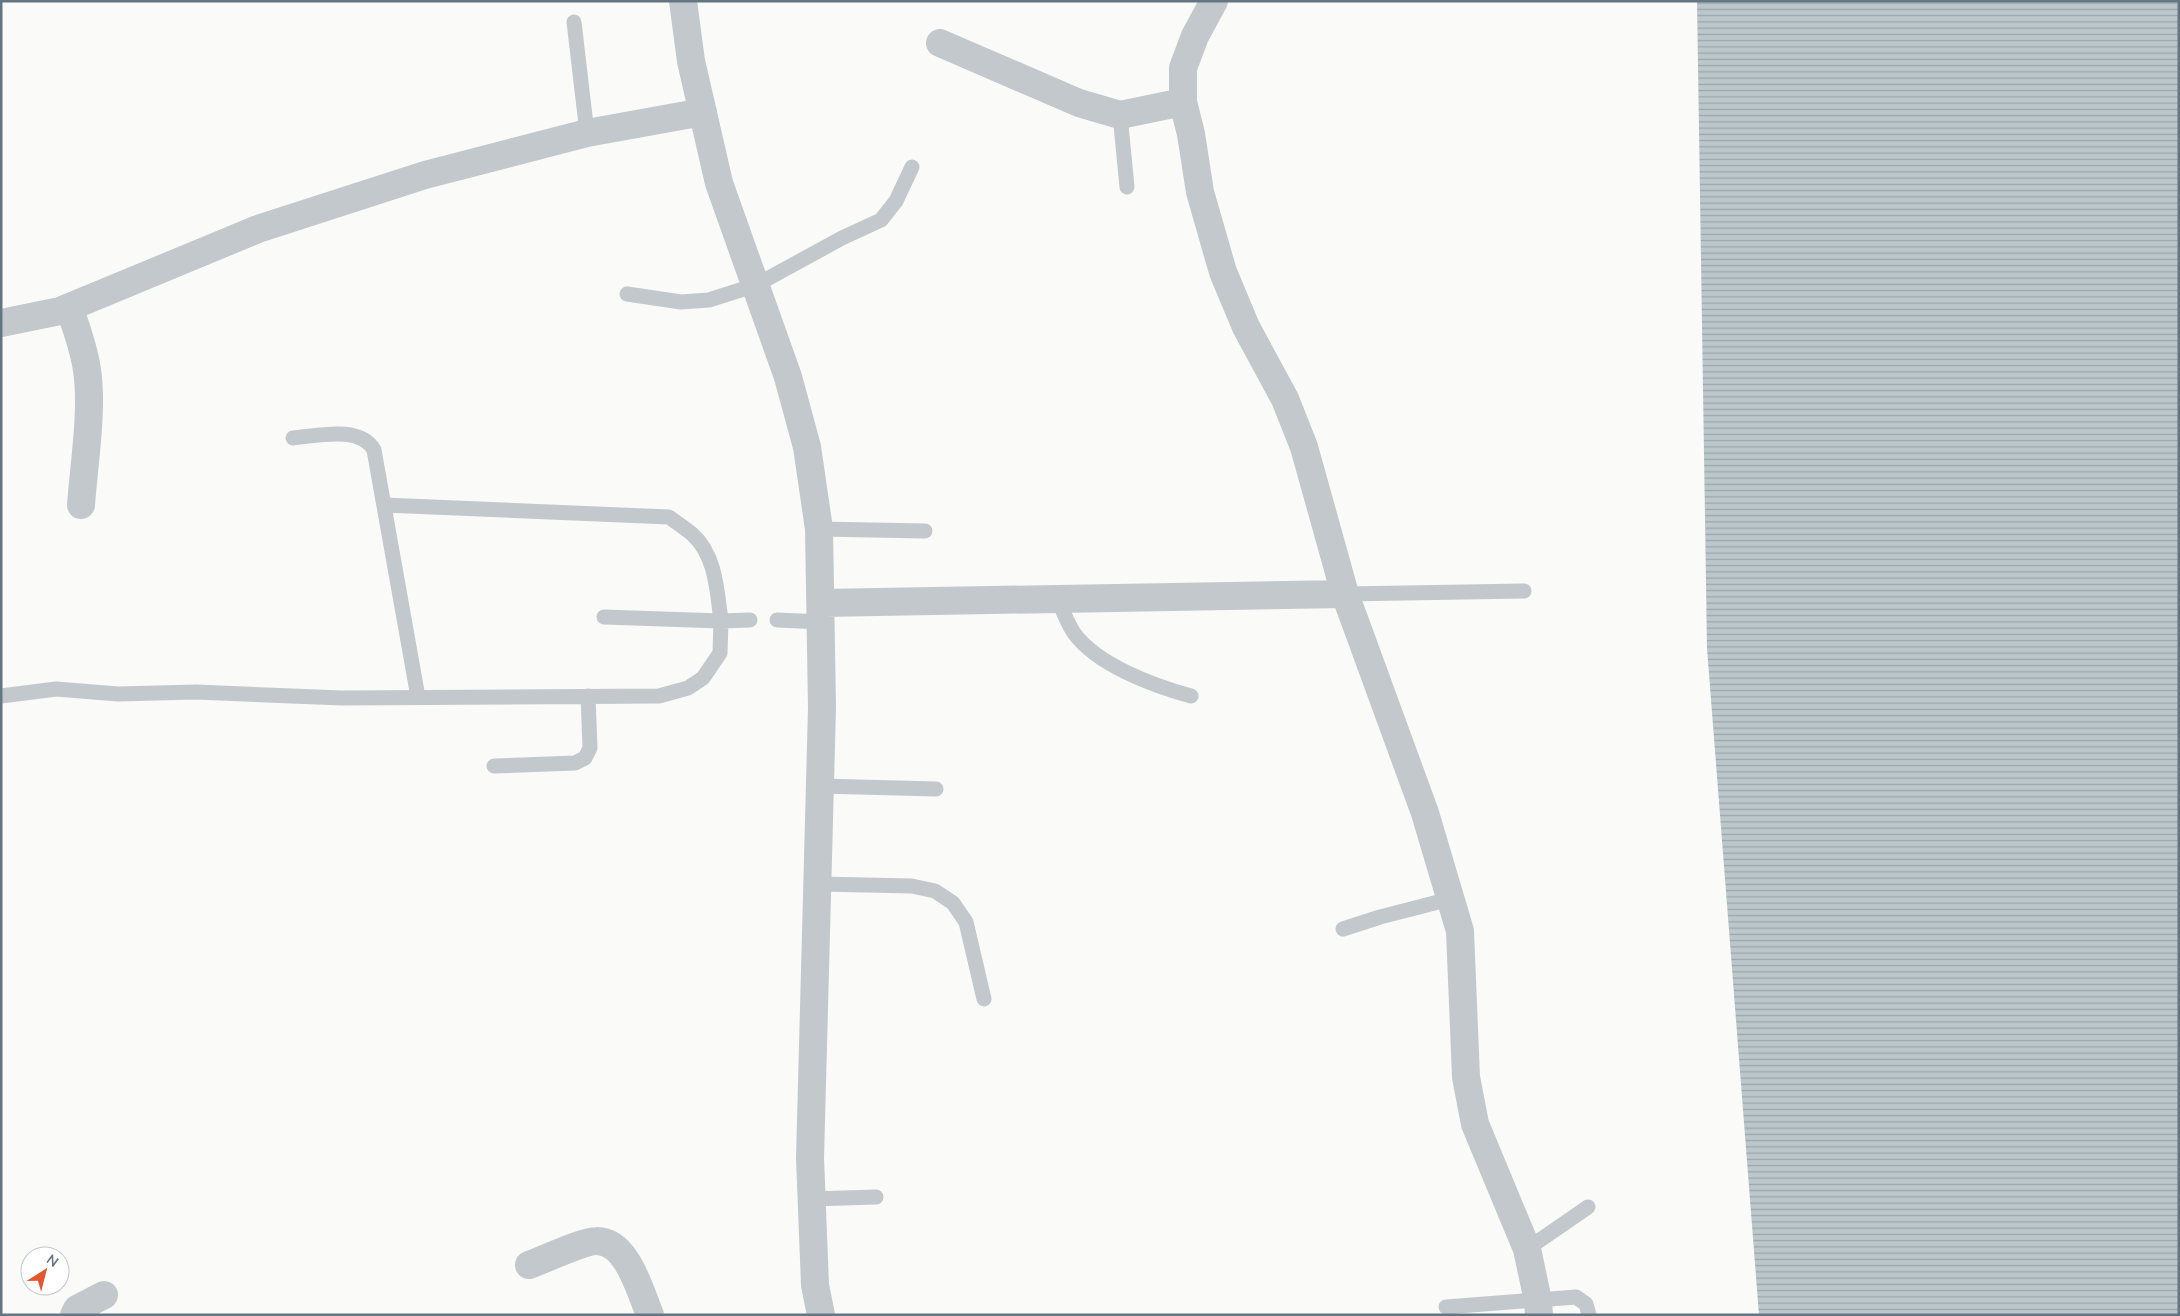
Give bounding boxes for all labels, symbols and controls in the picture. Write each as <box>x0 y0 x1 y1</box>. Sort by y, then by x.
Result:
north arrow <box>20 1246 70 1296</box>
text: N <box>43 1250 62 1272</box>

